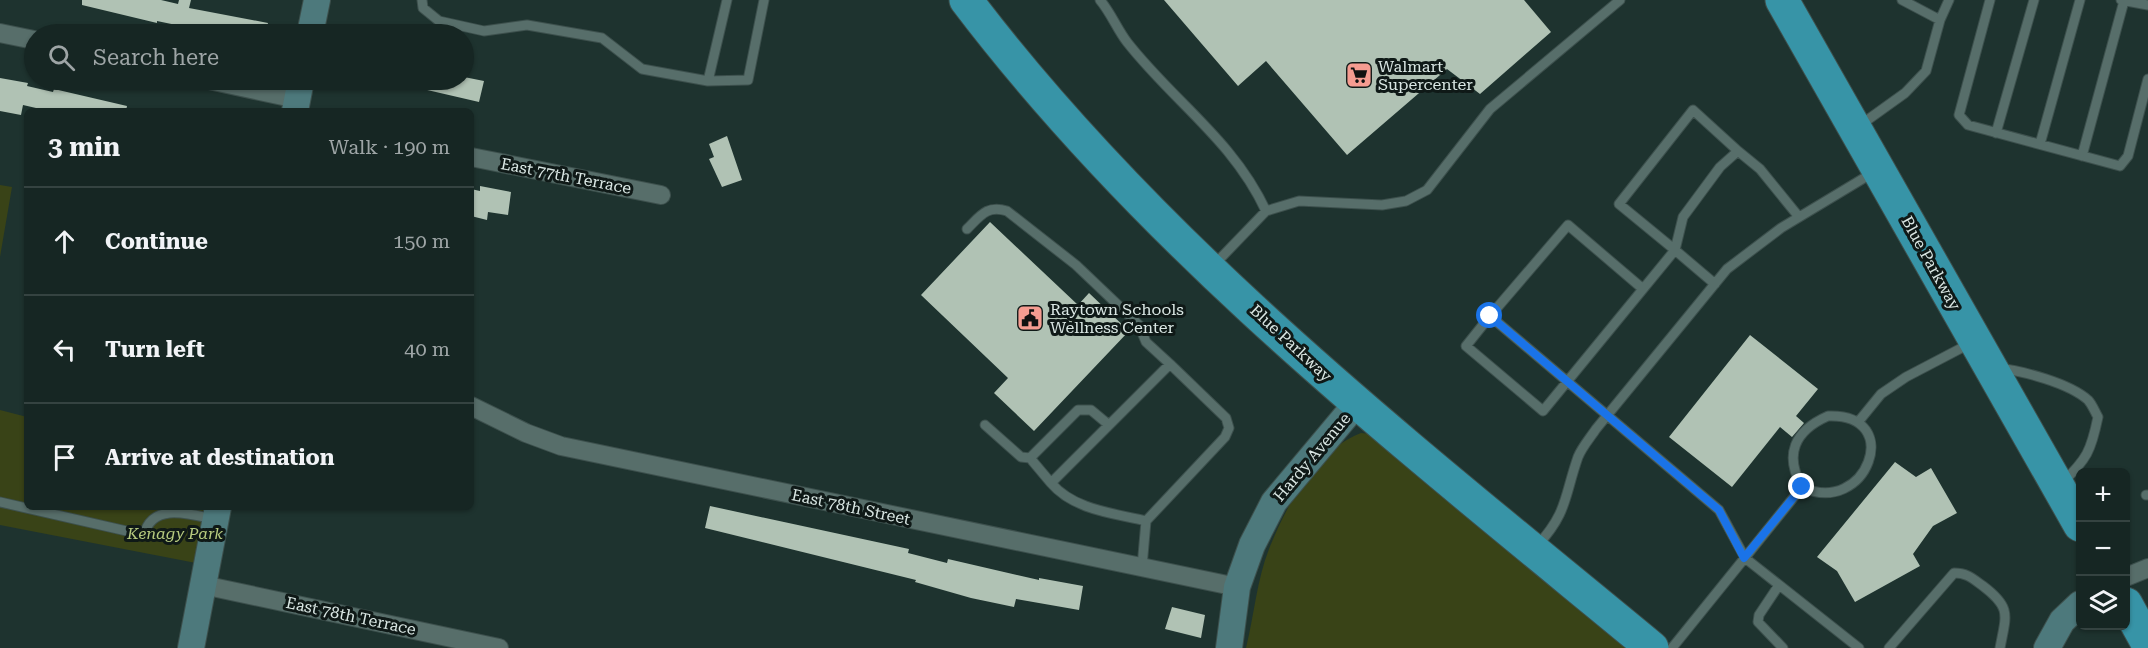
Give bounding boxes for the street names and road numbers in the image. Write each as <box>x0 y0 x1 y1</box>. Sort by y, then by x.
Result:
street label: East 77th Terrace <box>499 154 633 198</box>
street label: Blue Parkway <box>1897 213 1965 314</box>
street label: Blue Parkway <box>1246 300 1336 386</box>
street label: Hardy Avenue <box>1270 409 1355 505</box>
street label: East 78th Street <box>790 485 912 529</box>
street label: East 78th Terrace <box>284 593 418 639</box>

